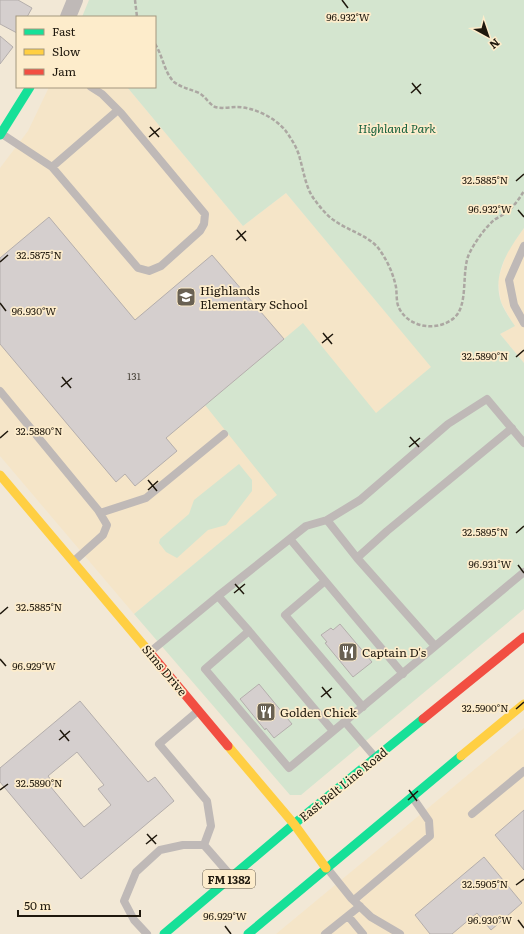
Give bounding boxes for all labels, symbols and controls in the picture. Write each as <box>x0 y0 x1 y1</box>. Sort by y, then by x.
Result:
text: 96.932°W <box>326 9 370 24</box>
legend <box>16 16 156 88</box>
north arrow <box>468 16 508 56</box>
text: Fast <box>52 22 76 40</box>
text: N <box>486 35 504 54</box>
text: Slow <box>52 42 81 60</box>
text: Jam <box>52 62 77 80</box>
park label: Highland Park <box>358 119 436 137</box>
text: 32.5885°N <box>462 172 508 187</box>
text: 96.932°W <box>468 201 512 216</box>
text: 32.5875°N <box>16 247 62 262</box>
place label: Highlands Elementary School <box>200 281 308 313</box>
school or university icon: Highlands Elementary School <box>175 286 197 308</box>
text: 96.930°W <box>12 303 56 318</box>
text: 32.5890°N <box>462 348 508 363</box>
house number: 131 <box>127 368 141 383</box>
text: 32.5880°N <box>15 423 63 438</box>
text: 32.5895°N <box>462 524 508 539</box>
text: 96.931°W <box>469 556 512 571</box>
text: 32.5885°N <box>16 599 62 614</box>
street label: Sims Drive <box>138 640 192 700</box>
restaurant icon: Captain D's <box>337 641 359 663</box>
place label: Captain D's <box>362 643 427 661</box>
text: 96.929°W <box>12 658 56 673</box>
text: 32.5900°N <box>461 700 509 715</box>
restaurant icon: Golden Chick <box>255 701 277 723</box>
place label: Golden Chick <box>280 703 358 721</box>
street label: East Belt Line Road <box>295 742 391 825</box>
text: 32.5890°N <box>16 775 62 790</box>
road number: FM 1382 <box>203 870 255 888</box>
text: 32.5905°N <box>462 876 508 891</box>
scale bar <box>18 892 140 918</box>
text: 50 m <box>24 896 51 914</box>
text: 96.929°W <box>203 908 247 923</box>
text: 96.930°W <box>468 912 512 927</box>

